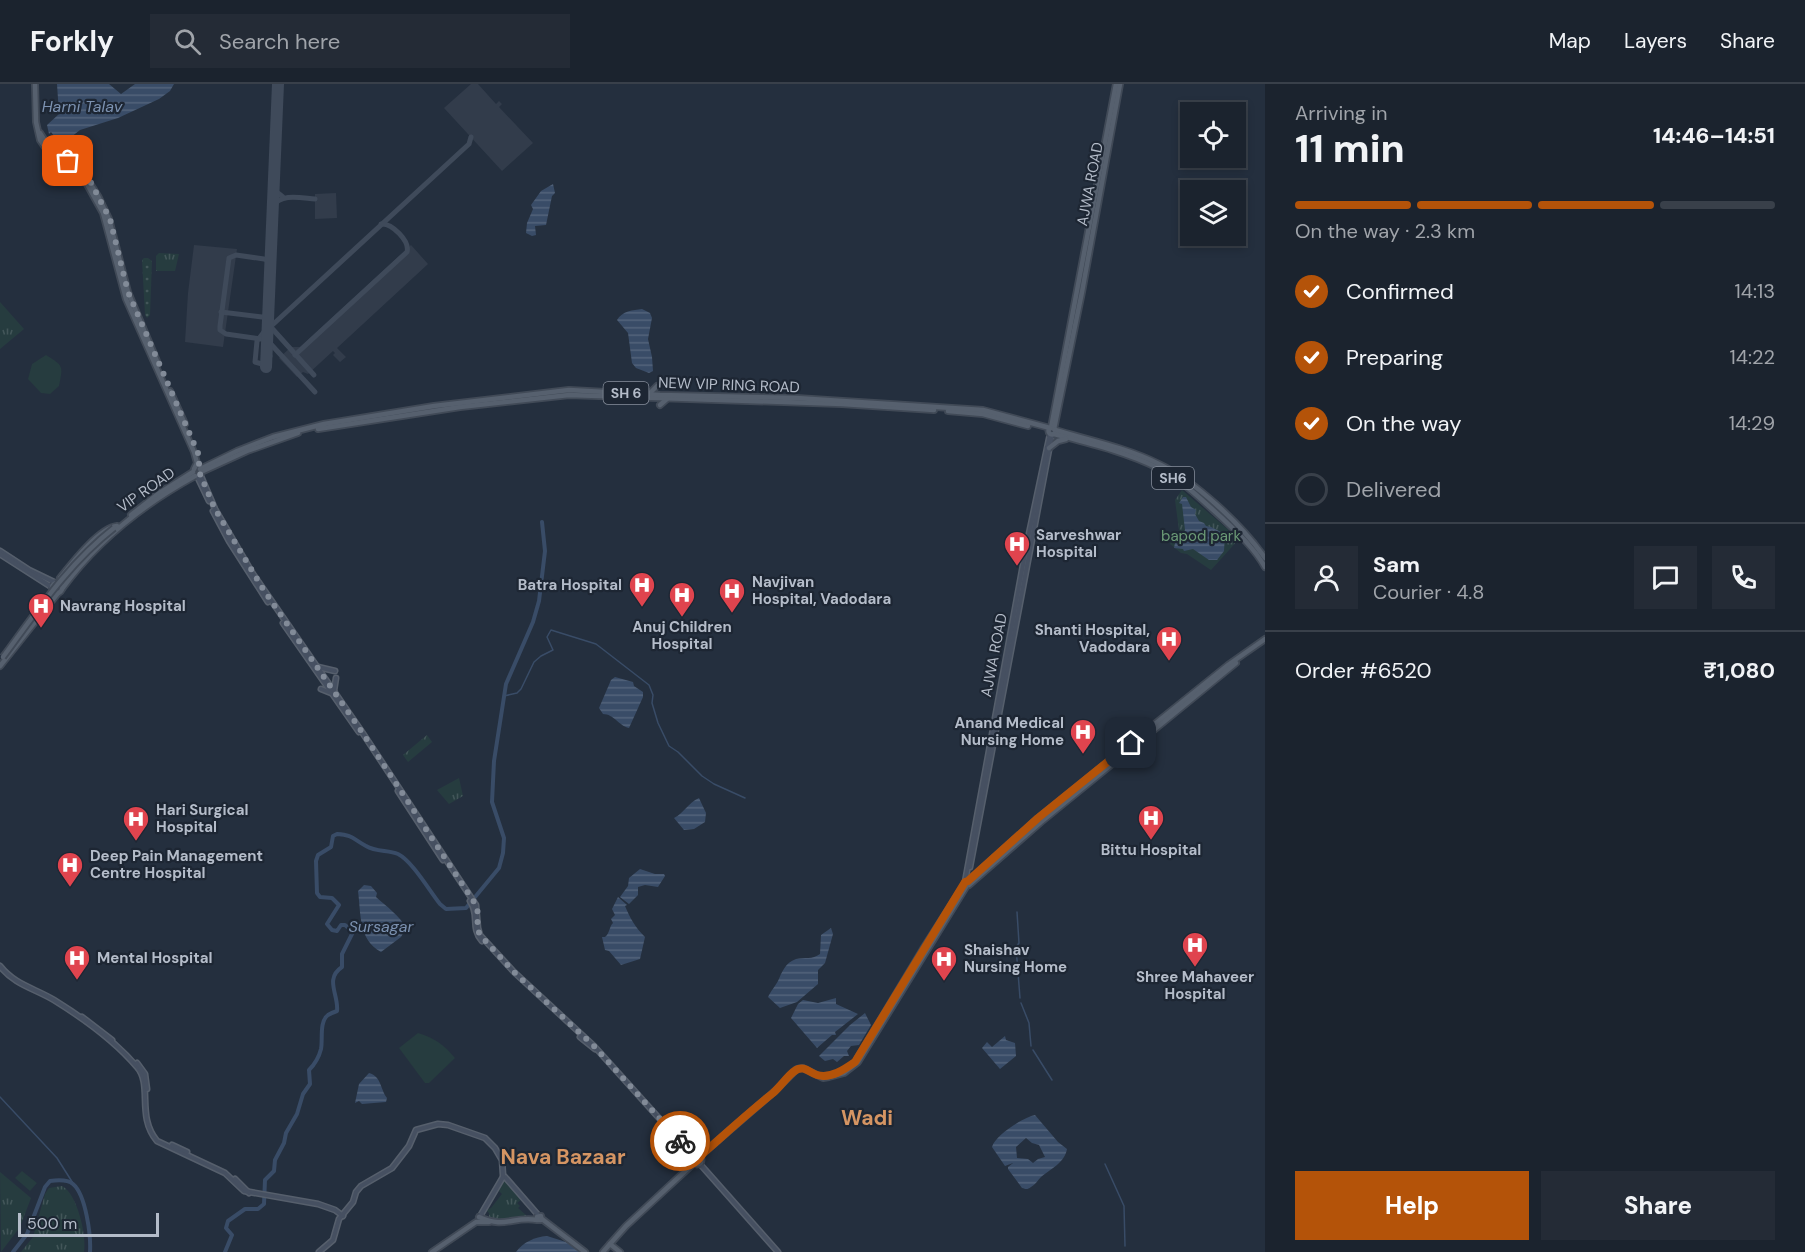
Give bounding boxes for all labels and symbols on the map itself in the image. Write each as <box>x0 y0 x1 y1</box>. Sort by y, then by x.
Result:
water label: Harni Talav <box>42 96 123 117</box>
pin <box>42 135 93 186</box>
street label: AJWA ROAD <box>1072 140 1108 228</box>
street label: NEW VIP RING ROAD <box>658 373 800 397</box>
road number: SH 6 <box>604 382 648 404</box>
street label: VIP ROAD <box>113 463 179 517</box>
road number: SH6 <box>1152 467 1194 489</box>
place label: Sarveshwar Hospital <box>1036 525 1121 562</box>
park label: bapod park <box>1161 526 1241 546</box>
hospital icon: Sarveshwar Hospital <box>1002 529 1032 567</box>
hospital icon: Batra Hospital <box>627 570 657 608</box>
place label: Navjivan Hospital, Vadodara <box>752 572 891 609</box>
place label: Batra Hospital <box>518 575 622 595</box>
hospital icon: Navjivan Hospital, Vadodara <box>717 576 747 614</box>
hospital icon: Anuj Children Hospital <box>667 580 697 618</box>
hospital icon: Navrang Hospital <box>26 591 56 629</box>
place label: Navrang Hospital <box>60 596 186 616</box>
street label: AJWA ROAD <box>976 611 1012 699</box>
place label: Anuj Children Hospital <box>632 617 732 654</box>
place label: Shanti Hospital, Vadodara <box>1035 620 1150 657</box>
hospital icon: Shanti Hospital, Vadodara <box>1154 624 1184 662</box>
place label: Anand Medical Nursing Home <box>955 713 1064 750</box>
hospital icon: Anand Medical Nursing Home <box>1068 717 1098 755</box>
pin <box>1105 717 1156 768</box>
place label: Hari Surgical Hospital <box>156 800 248 837</box>
hospital icon: Bittu Hospital <box>1136 803 1166 841</box>
hospital icon: Hari Surgical Hospital <box>121 804 151 842</box>
place label: Bittu Hospital <box>1101 840 1201 860</box>
place label: Deep Pain Management Centre Hospital <box>90 846 263 883</box>
hospital icon: Deep Pain Management Centre Hospital <box>55 850 85 888</box>
water label: Sursagar <box>349 916 415 937</box>
hospital icon: Shree Mahaveer Hospital <box>1180 930 1210 968</box>
place label: Shaishav Nursing Home <box>964 940 1067 977</box>
hospital icon: Mental Hospital <box>62 943 92 981</box>
hospital icon: Shaishav Nursing Home <box>929 944 959 982</box>
place label: Mental Hospital <box>97 948 212 968</box>
place label: Shree Mahaveer Hospital <box>1136 967 1254 1004</box>
district label: Wadi <box>841 1104 893 1132</box>
courier <box>650 1111 710 1171</box>
district label: Nava Bazaar <box>501 1143 626 1171</box>
scale bar <box>18 1210 159 1238</box>

